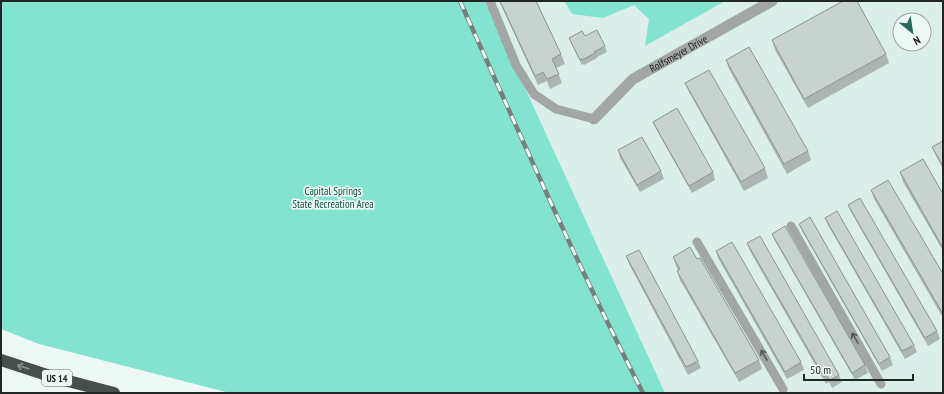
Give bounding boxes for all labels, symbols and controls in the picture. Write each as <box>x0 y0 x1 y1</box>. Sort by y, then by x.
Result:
north arrow <box>892 12 932 52</box>
street label: Rolfsmeyer Drive <box>647 31 710 75</box>
text: N <box>911 33 923 48</box>
park label: Capital Springs State Recreation Area <box>292 184 374 211</box>
one-way arrow <box>850 332 858 344</box>
one-way arrow <box>759 349 767 361</box>
scale bar <box>804 356 913 382</box>
text: 50 m <box>810 362 831 377</box>
one-way arrow <box>16 363 29 370</box>
road number: US 14 <box>42 370 72 386</box>

